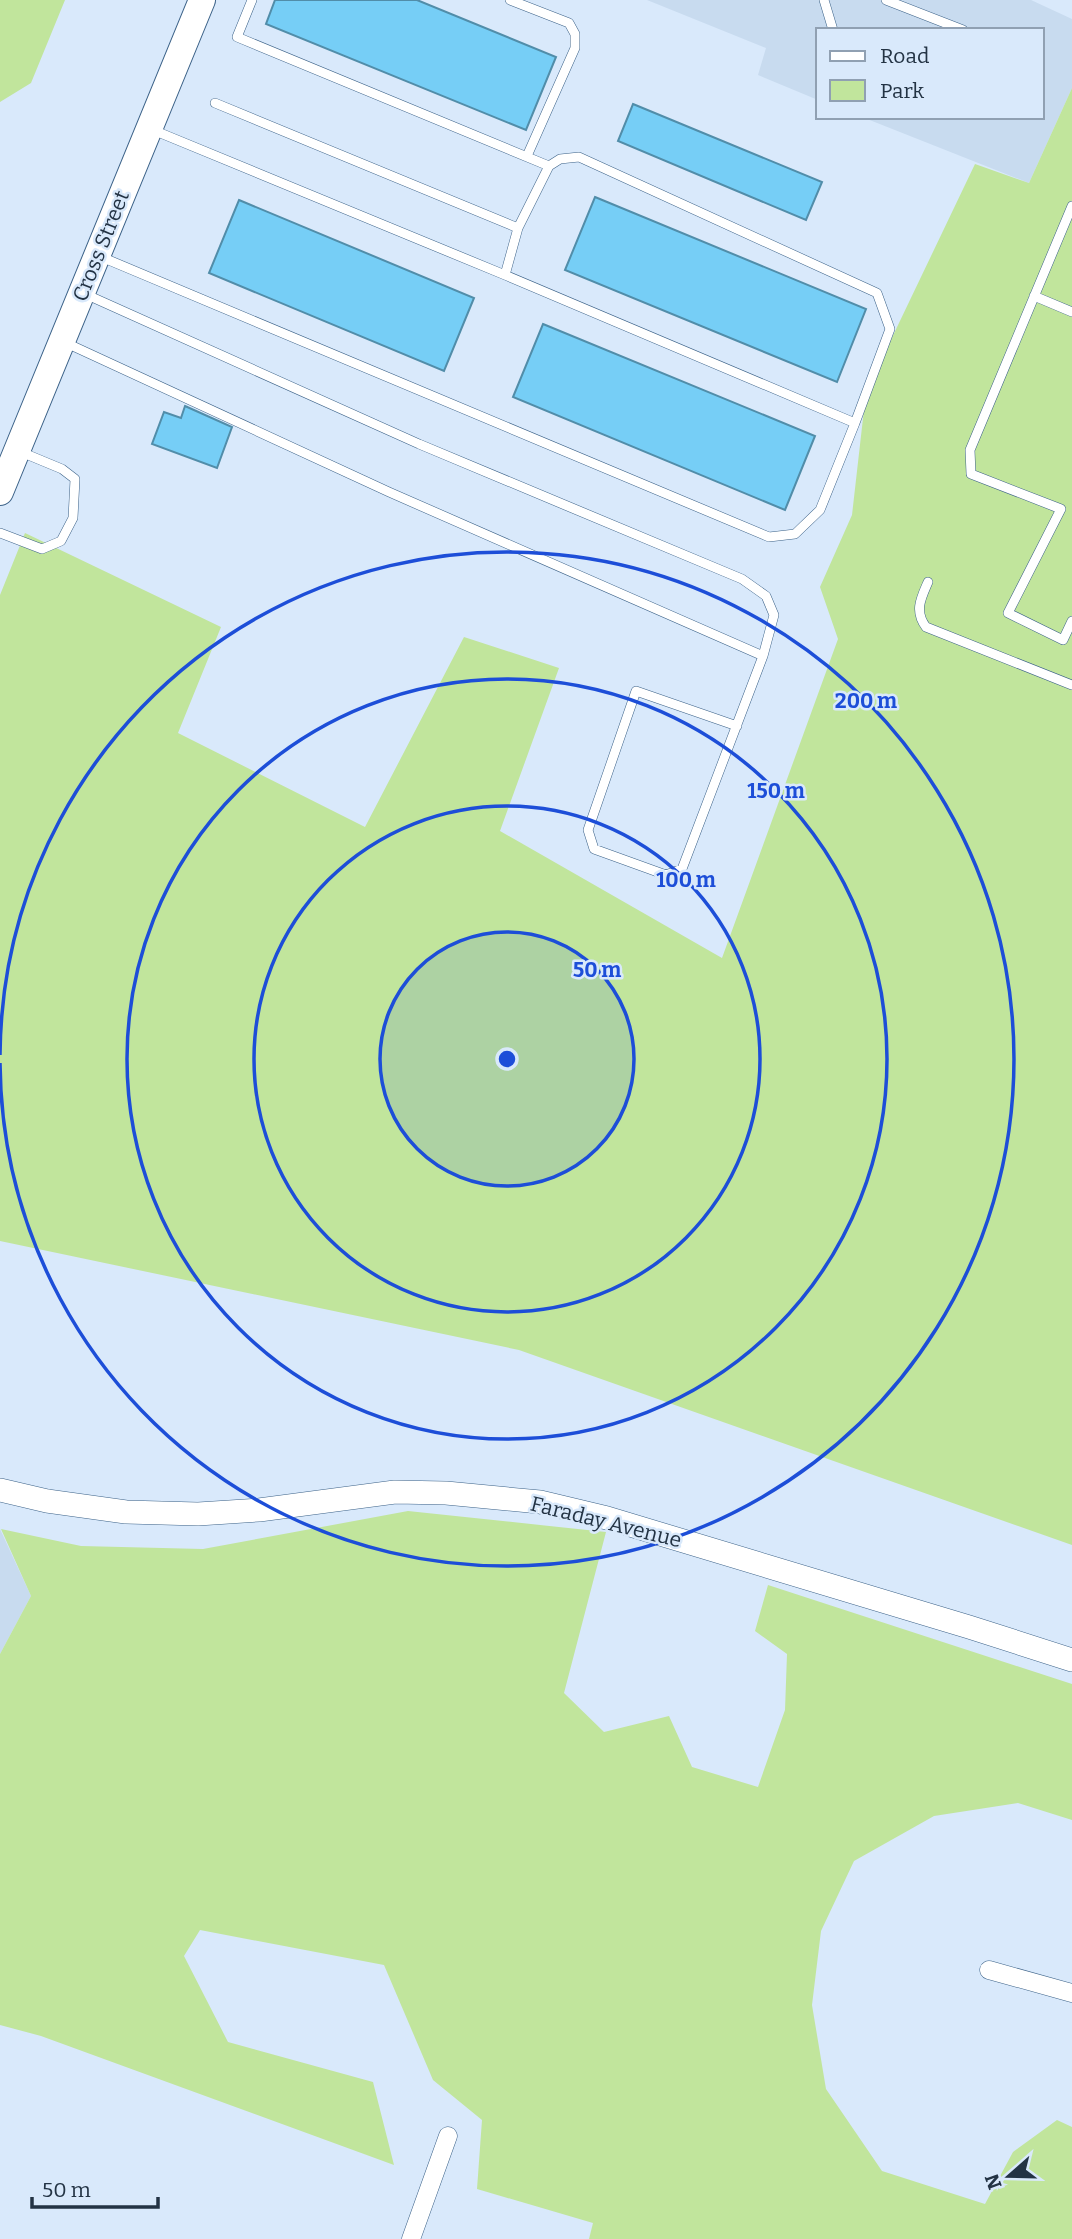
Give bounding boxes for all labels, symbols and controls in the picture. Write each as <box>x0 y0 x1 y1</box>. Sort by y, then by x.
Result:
legend <box>816 28 1044 119</box>
text: Road <box>880 43 929 69</box>
text: Park <box>880 78 924 104</box>
street label: Cross Street <box>67 186 135 305</box>
text: 200 m <box>835 688 897 714</box>
text: 150 m <box>747 778 805 804</box>
text: 100 m <box>656 867 716 893</box>
text: 50 m <box>573 957 621 983</box>
centre of rings <box>495 1047 519 1071</box>
street label: Faraday Avenue <box>528 1491 684 1553</box>
north arrow <box>974 2141 1044 2211</box>
scale bar <box>32 2166 158 2210</box>
text: N <box>980 2171 1007 2192</box>
text: 50 m <box>42 2177 91 2203</box>

